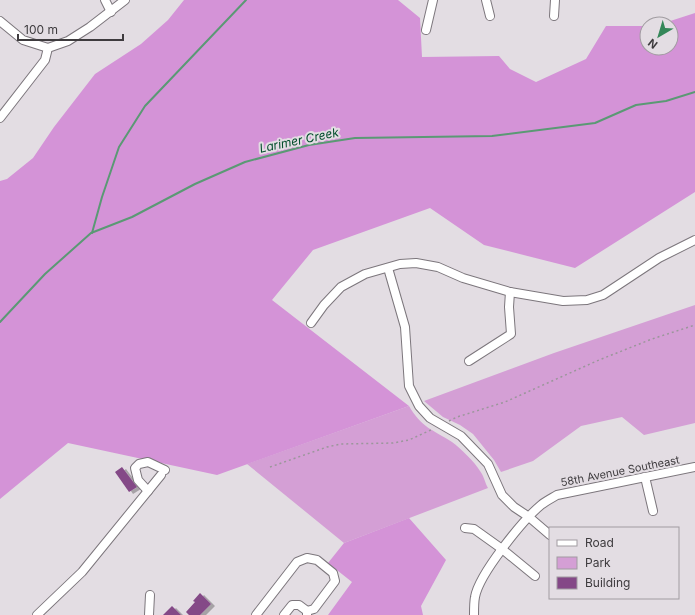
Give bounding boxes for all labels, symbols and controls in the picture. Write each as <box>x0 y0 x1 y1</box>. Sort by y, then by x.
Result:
scale bar <box>18 16 123 42</box>
north arrow <box>639 16 679 56</box>
text: 100 m <box>24 22 58 37</box>
text: N <box>645 36 660 52</box>
water label: Larimer Creek <box>258 124 340 156</box>
street label: 58th Avenue Southeast <box>559 453 681 489</box>
legend <box>549 527 679 599</box>
text: Road <box>585 535 614 550</box>
text: Park <box>585 555 611 570</box>
text: Building <box>585 575 630 590</box>

